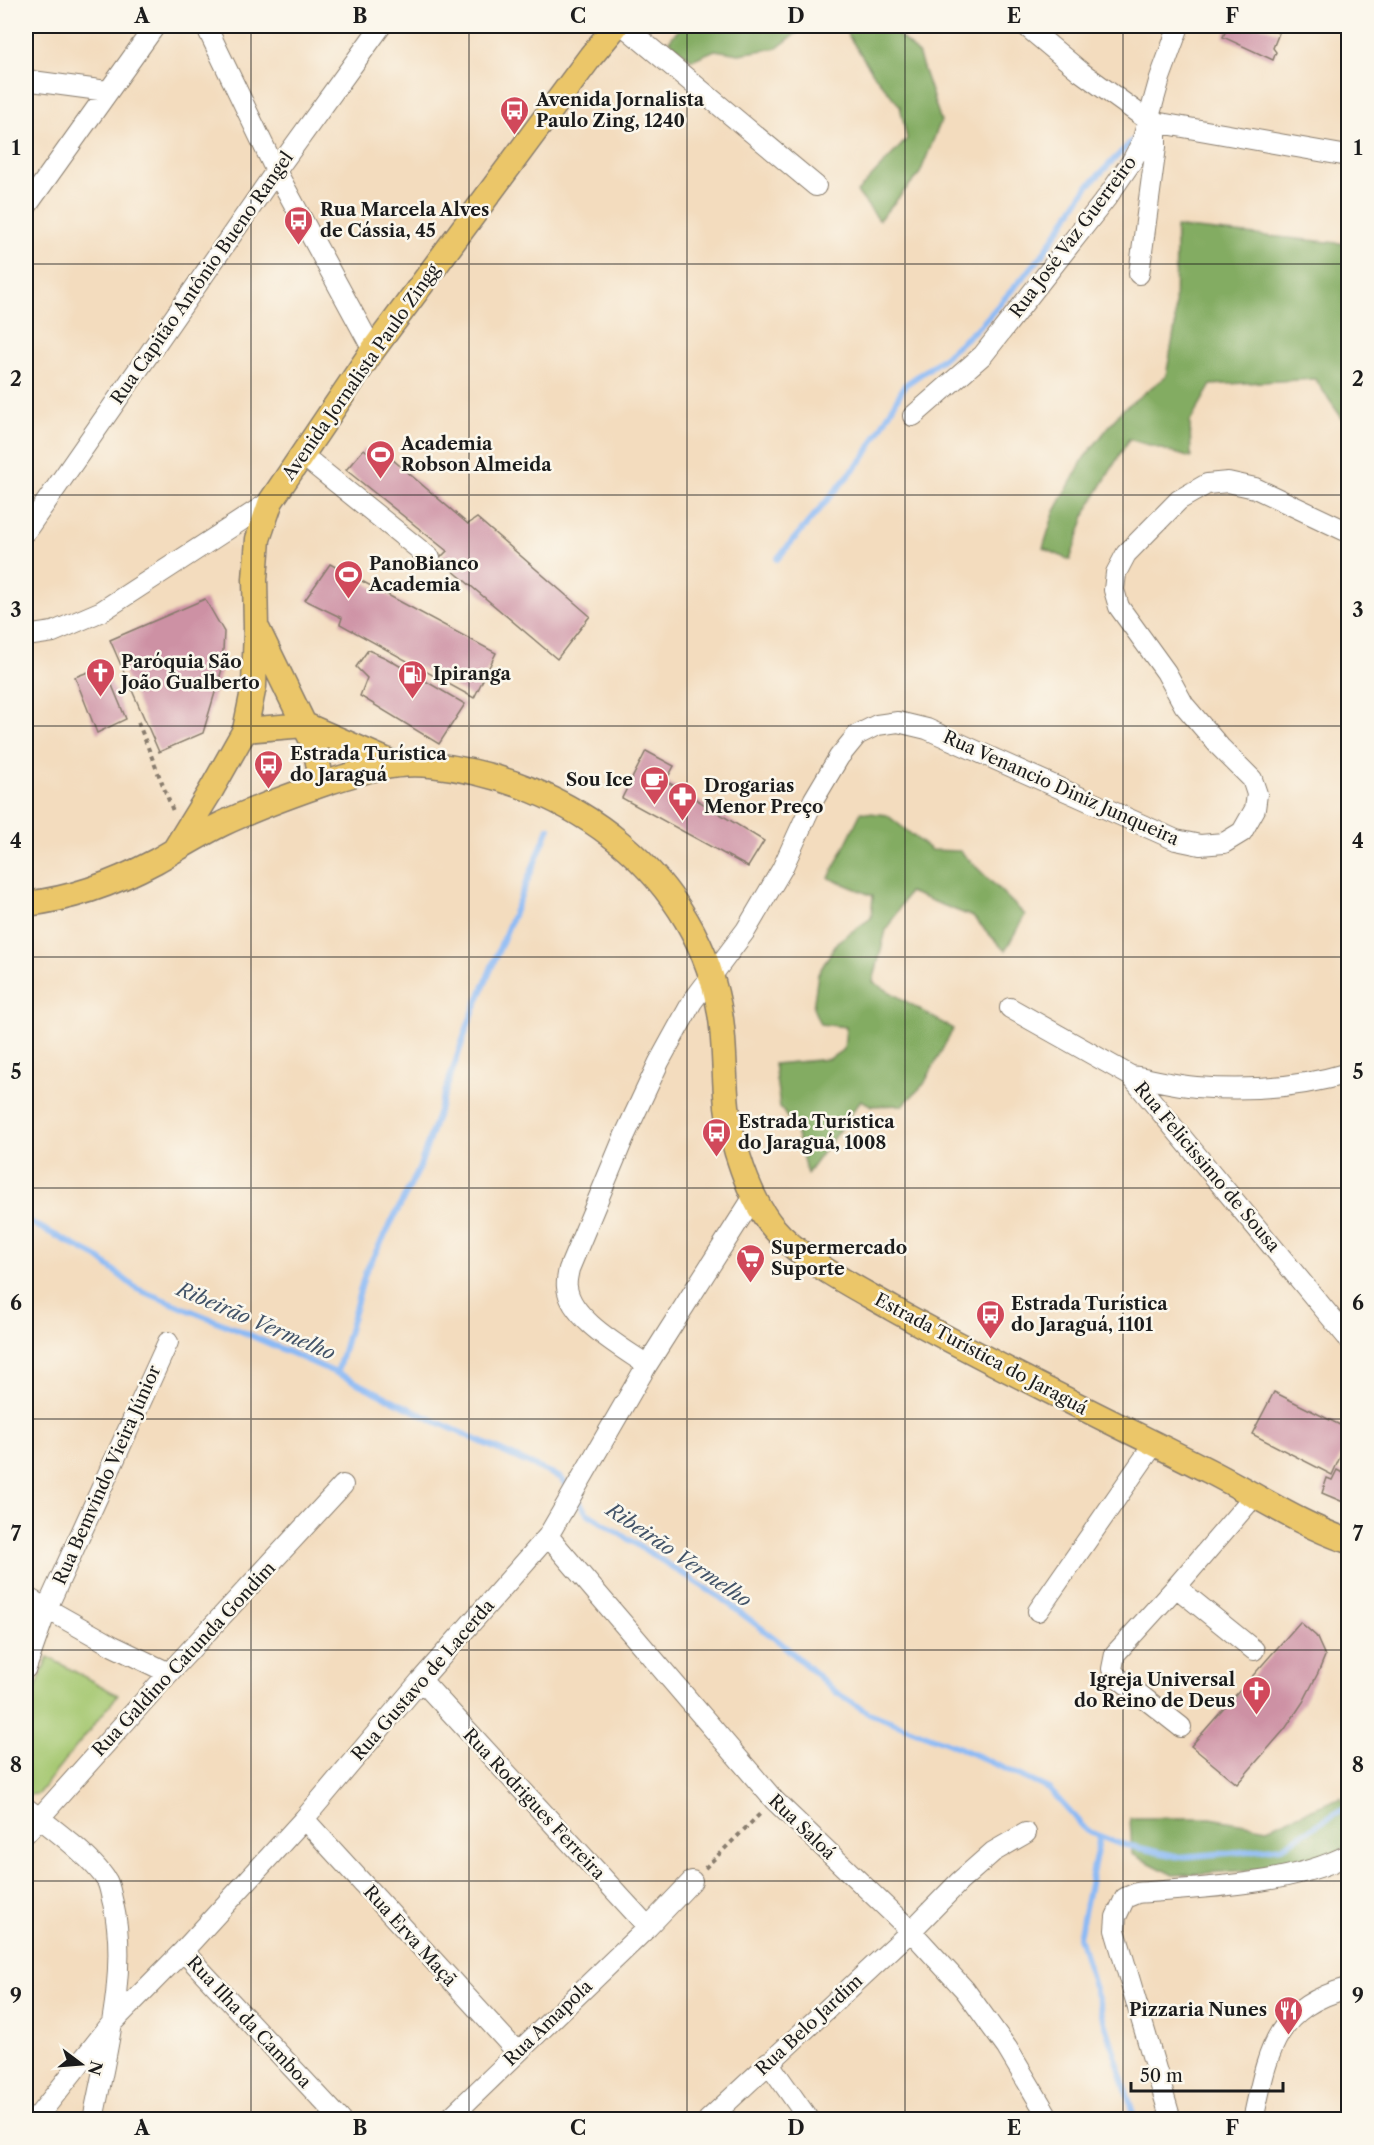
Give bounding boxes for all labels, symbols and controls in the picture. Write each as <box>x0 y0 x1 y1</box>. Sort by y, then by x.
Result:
text: A <box>133 4 150 28</box>
text: B <box>353 4 368 28</box>
text: C <box>570 4 586 28</box>
text: D <box>787 4 805 28</box>
text: E <box>1007 4 1021 28</box>
text: F <box>1225 4 1239 28</box>
place label: Avenida Jornalista Paulo Zing, 1240 <box>535 89 705 132</box>
bus stop icon: Avenida Jornalista Paulo Zing, 1240 <box>499 94 531 136</box>
text: 1 <box>12 136 21 160</box>
text: 1 <box>1354 136 1363 160</box>
street label: Rua Capitão Antônio Bueno Rangel <box>106 147 298 409</box>
street label: Rua José Vaz Guerreiro <box>1005 152 1141 322</box>
place label: Rua Marcela Alves de Cássia, 45 <box>320 199 489 242</box>
bus stop icon: Rua Marcela Alves de Cássia, 45 <box>283 204 315 246</box>
street label: Avenida Jornalista Paulo Zingg <box>277 259 445 485</box>
text: 2 <box>10 367 22 391</box>
text: 2 <box>1352 367 1364 391</box>
place label: Academia Robson Almeida <box>400 433 552 476</box>
sports icon: Academia Robson Almeida <box>364 438 396 480</box>
place label: PanoBianco Academia <box>368 553 479 596</box>
sports icon: PanoBianco Academia <box>332 558 364 600</box>
text: 3 <box>10 598 22 622</box>
text: 3 <box>1352 598 1364 622</box>
place label: Paróquia São João Gualberto <box>118 651 260 694</box>
church icon: Paróquia São João Gualberto <box>84 656 116 698</box>
fuel station icon: Ipiranga <box>396 658 428 700</box>
place label: Ipiranga <box>433 663 512 685</box>
street label: Rua Venancio Diniz Junqueira <box>940 726 1183 850</box>
place label: Estrada Turística do Jaraguá <box>290 743 447 786</box>
bus stop icon: Estrada Turística do Jaraguá <box>253 748 285 790</box>
cafe icon: Sou Ice <box>638 764 670 806</box>
place label: Sou Ice <box>566 769 633 791</box>
place label: Drogarias Menor Preço <box>704 775 823 818</box>
pharmacy icon: Drogarias Menor Preço <box>667 780 699 822</box>
text: 4 <box>10 829 22 853</box>
text: 4 <box>1352 829 1364 853</box>
text: 5 <box>10 1060 22 1084</box>
text: 5 <box>1352 1060 1364 1084</box>
street label: Rua Felicissimo de Sousa <box>1129 1078 1285 1257</box>
place label: Estrada Turística do Jaraguá, 1008 <box>738 1111 895 1154</box>
bus stop icon: Estrada Turística do Jaraguá, 1008 <box>701 1116 733 1158</box>
place label: Supermercado Suporte <box>771 1237 907 1280</box>
supermarket icon: Supermercado Suporte <box>734 1242 766 1284</box>
water label: Ribeirão Vermelho <box>171 1276 339 1365</box>
street label: Estrada Turística do Jaraguá <box>871 1289 1092 1420</box>
text: 6 <box>10 1291 22 1315</box>
text: 6 <box>1352 1291 1364 1315</box>
place label: Estrada Turística do Jaraguá, 1101 <box>1011 1293 1168 1336</box>
bus stop icon: Estrada Turística do Jaraguá, 1101 <box>974 1298 1006 1340</box>
street label: Rua Bemvindo Vieira Júnior <box>49 1362 166 1588</box>
water label: Ribeirão Vermelho <box>600 1496 756 1612</box>
text: 7 <box>11 1522 22 1546</box>
text: 7 <box>1353 1522 1364 1546</box>
street label: Rua Galdino Catunda Gondim <box>88 1557 280 1761</box>
street label: Rua Gustavo de Lacerda <box>347 1594 499 1765</box>
place label: Igreja Universal do Reino de Deus <box>1074 1669 1235 1712</box>
church icon: Igreja Universal do Reino de Deus <box>1240 1674 1272 1716</box>
street label: Rua Rodrigues Ferreira <box>458 1724 610 1884</box>
text: 8 <box>10 1753 22 1777</box>
text: 8 <box>1352 1753 1364 1777</box>
street label: Rua Saloá <box>764 1790 840 1865</box>
street label: Rua Erva Maçã <box>359 1881 461 1991</box>
street label: Rua Ilha da Camboa <box>182 1951 316 2093</box>
street label: Rua Belo Jardim <box>751 1970 867 2080</box>
street label: Rua Amapola <box>499 1975 597 2071</box>
text: 9 <box>10 1984 22 2008</box>
text: 9 <box>1352 1984 1364 2008</box>
restaurant icon: Pizzaria Nunes <box>1272 1994 1304 2036</box>
place label: Pizzaria Nunes <box>1129 1999 1267 2021</box>
north arrow <box>51 2034 111 2094</box>
scale bar <box>1131 2055 1282 2093</box>
text: N <box>84 2059 107 2078</box>
text: 50 m <box>1140 2065 1183 2087</box>
text: A <box>133 2116 150 2140</box>
text: B <box>353 2116 368 2140</box>
text: C <box>570 2116 586 2140</box>
text: D <box>787 2116 805 2140</box>
text: E <box>1007 2116 1021 2140</box>
text: F <box>1225 2116 1239 2140</box>

